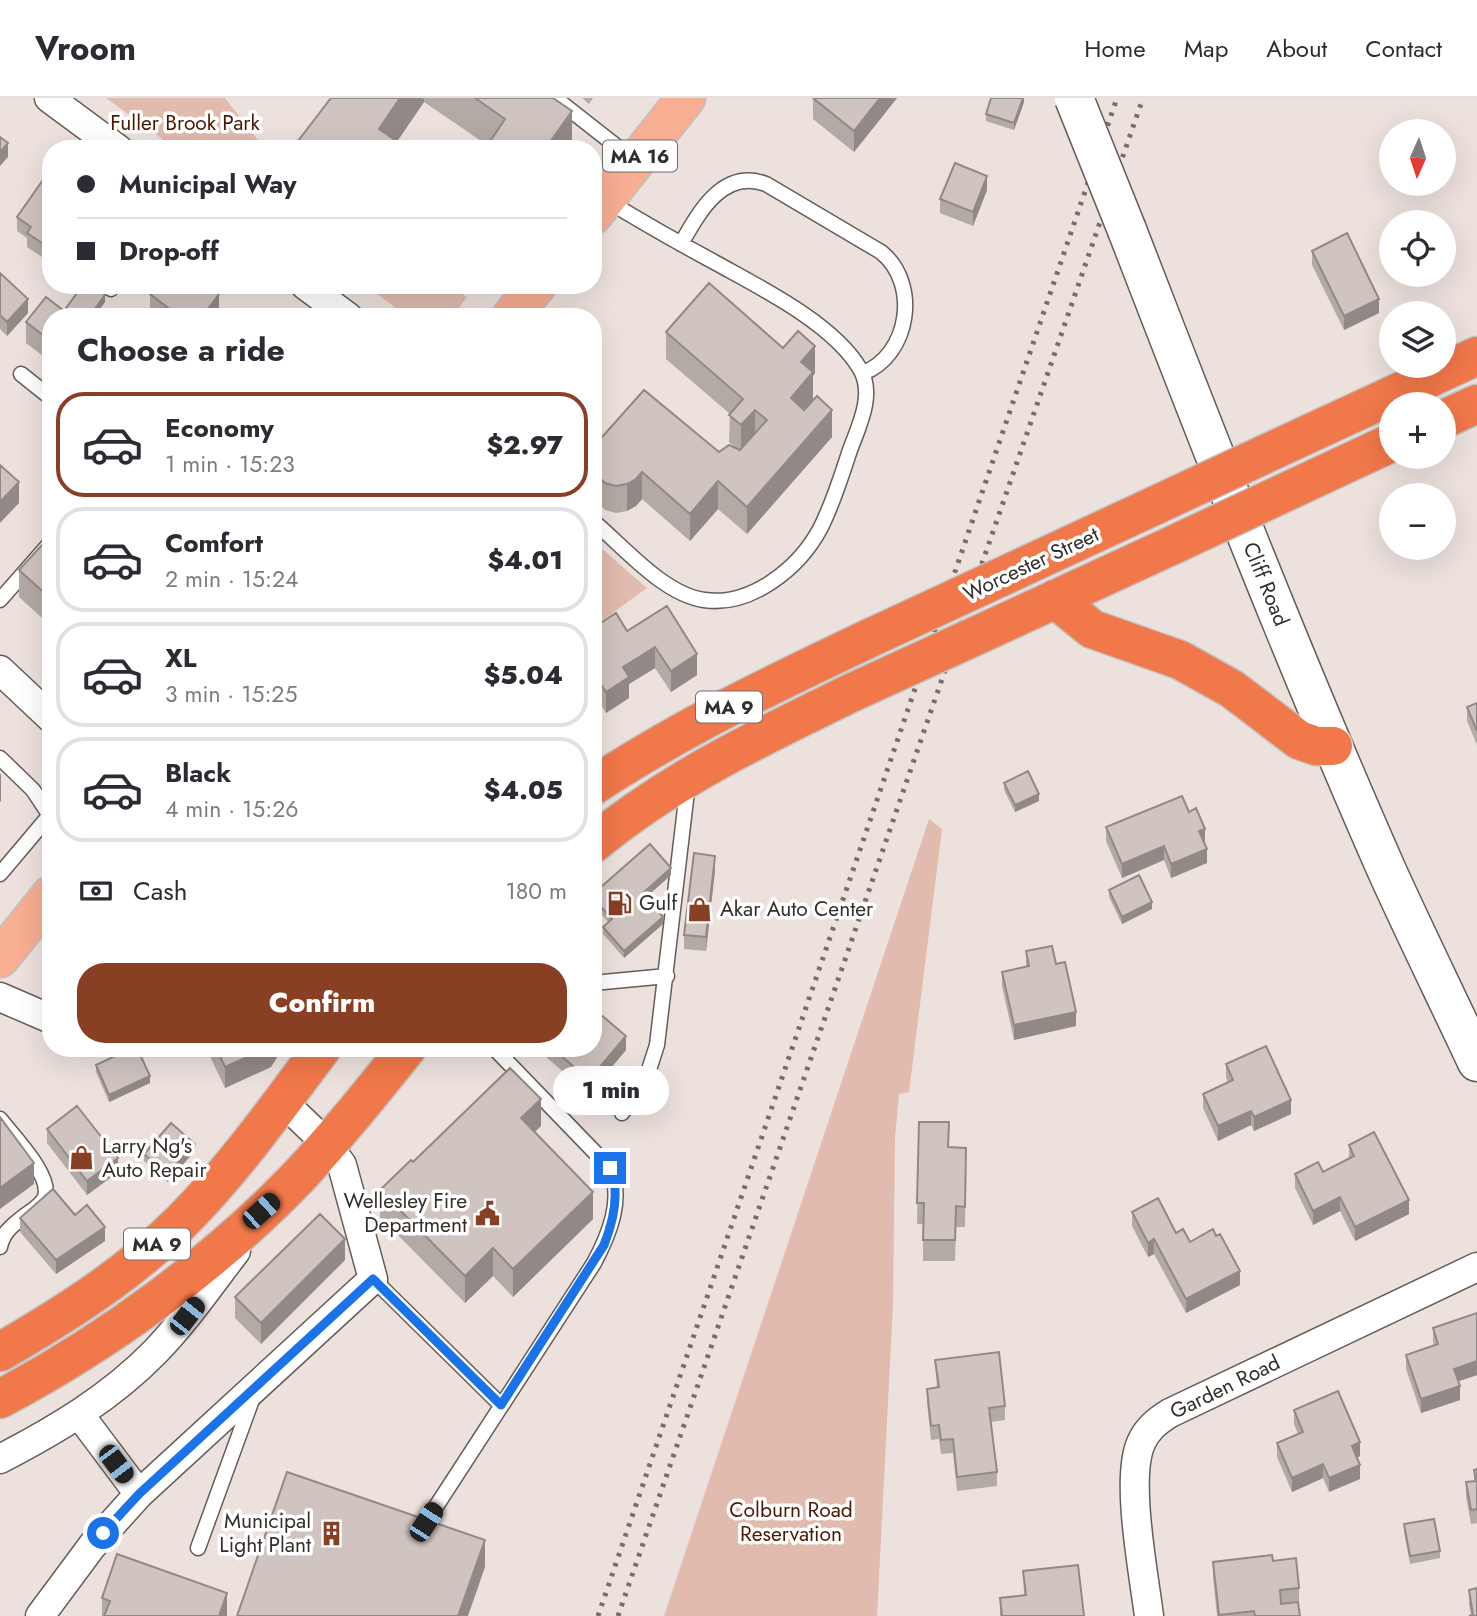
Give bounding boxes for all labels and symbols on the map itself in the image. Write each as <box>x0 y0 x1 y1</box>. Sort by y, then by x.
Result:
park label: Fuller Brook Park <box>110 108 261 138</box>
north arrow <box>1379 119 1456 196</box>
road number: MA 16 <box>603 141 677 172</box>
street label: Worcester Street <box>958 520 1104 608</box>
street label: Cliff Road <box>1236 537 1296 631</box>
road number: MA 9 <box>696 692 762 722</box>
place label: Gulf <box>639 888 678 918</box>
fuel station icon: Gulf <box>605 889 633 917</box>
place label: Akar Auto Center <box>720 894 874 924</box>
shop icon: Akar Auto Center <box>686 895 714 923</box>
callout: 1 min <box>552 1066 668 1116</box>
place label: Larry Ng's Auto Repair <box>102 1131 207 1185</box>
shop icon: Larry Ng's Auto Repair <box>68 1144 96 1172</box>
route end <box>594 1152 626 1184</box>
place label: Wellesley Fire Department <box>344 1186 467 1240</box>
car <box>239 1189 284 1233</box>
public building icon: Wellesley Fire Department <box>473 1199 501 1227</box>
road number: MA 9 <box>124 1228 190 1260</box>
car <box>166 1293 209 1339</box>
street label: Garden Road <box>1165 1347 1285 1427</box>
car <box>95 1441 138 1487</box>
park label: Colburn Road Reservation <box>729 1495 853 1549</box>
car <box>406 1499 447 1545</box>
place label: Municipal Light Plant <box>219 1506 311 1560</box>
route start <box>87 1517 119 1549</box>
building icon: Municipal Light Plant <box>317 1519 345 1547</box>

